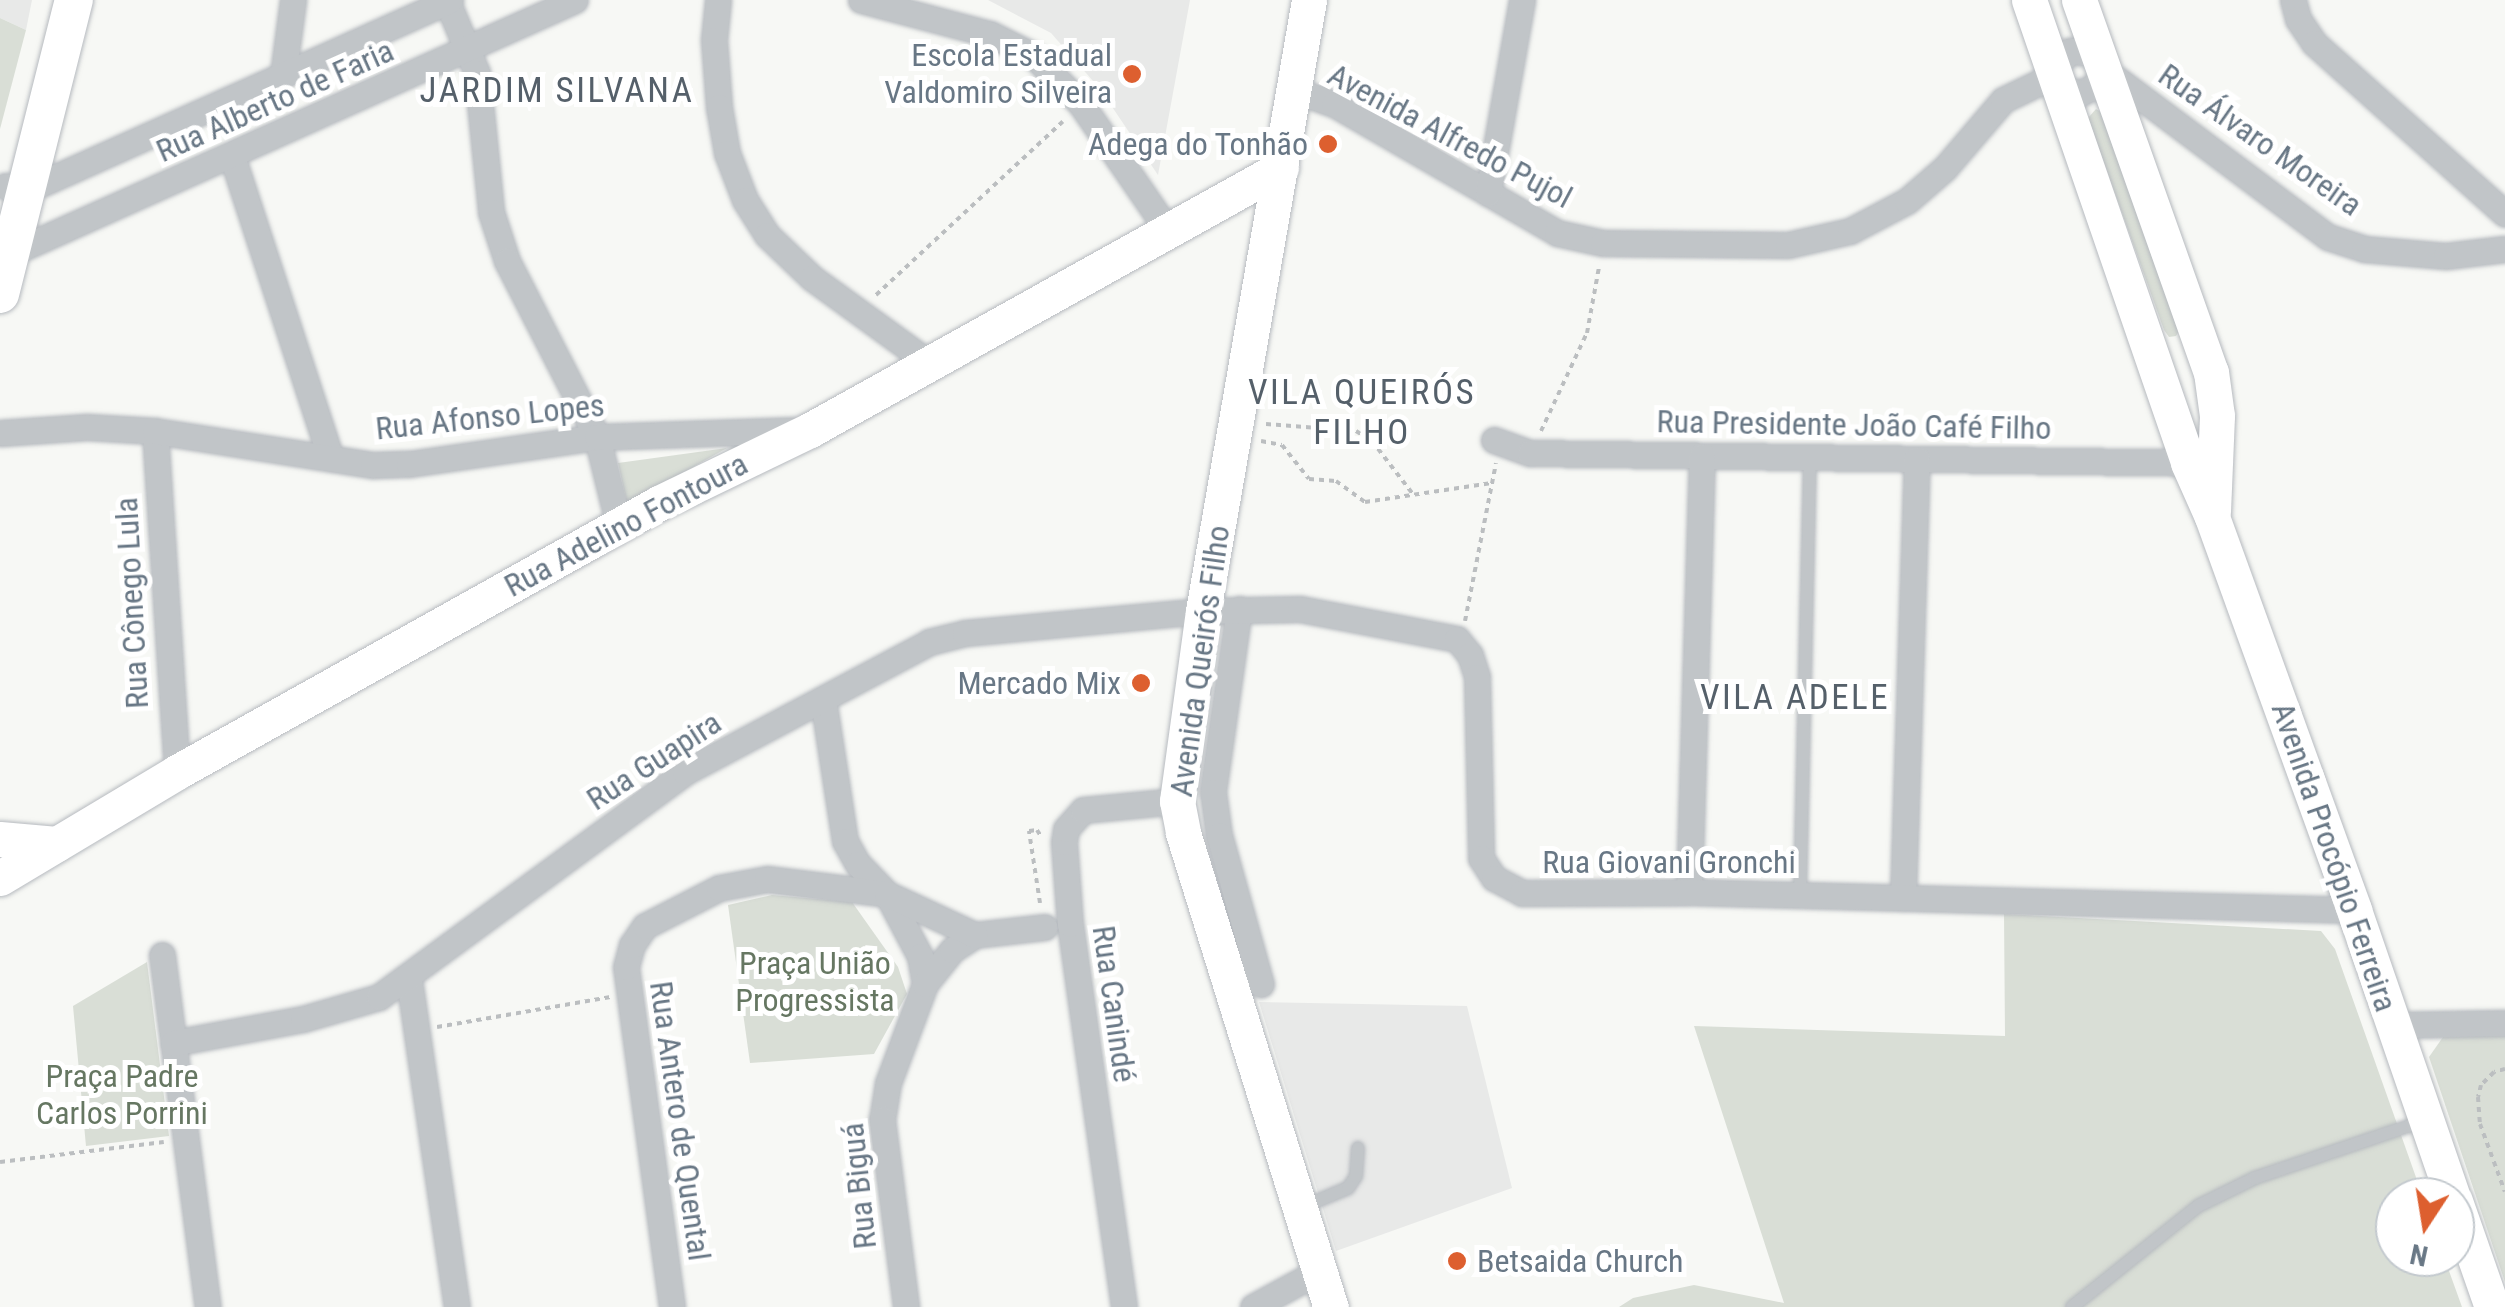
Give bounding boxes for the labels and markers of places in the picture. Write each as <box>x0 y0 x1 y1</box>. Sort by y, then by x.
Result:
place label: Escola Estadual Valdomiro Silveira <box>884 37 1112 112</box>
marker: Escola Estadual Valdomiro Silveira <box>1121 63 1143 85</box>
place label: Adega do Tonhão <box>1087 125 1308 163</box>
marker: Adega do Tonhão <box>1317 133 1339 155</box>
place label: Mercado Mix <box>957 664 1121 702</box>
marker: Mercado Mix <box>1130 672 1152 694</box>
place label: Betsaida Church <box>1477 1242 1684 1280</box>
marker: Betsaida Church <box>1446 1250 1468 1272</box>

